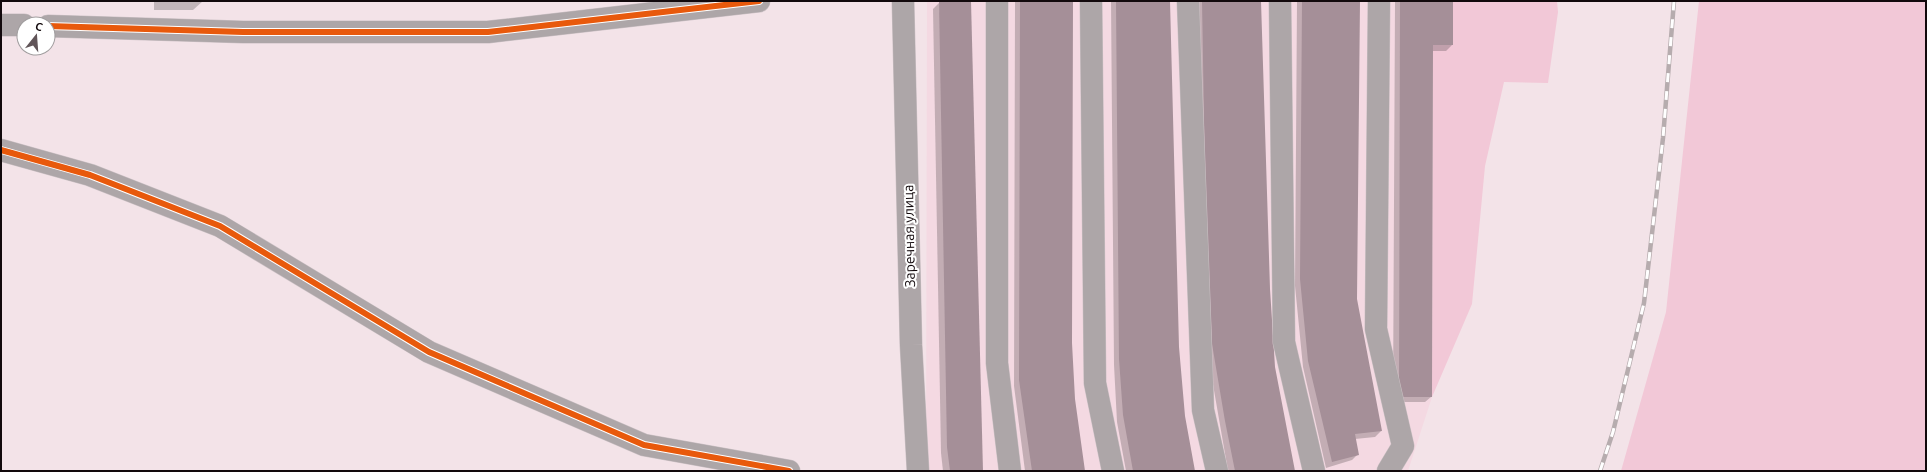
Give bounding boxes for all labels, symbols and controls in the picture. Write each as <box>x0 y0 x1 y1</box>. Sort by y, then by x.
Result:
north arrow <box>16 16 56 56</box>
text: С <box>34 20 44 33</box>
street label: Заречная улица <box>900 185 918 287</box>

